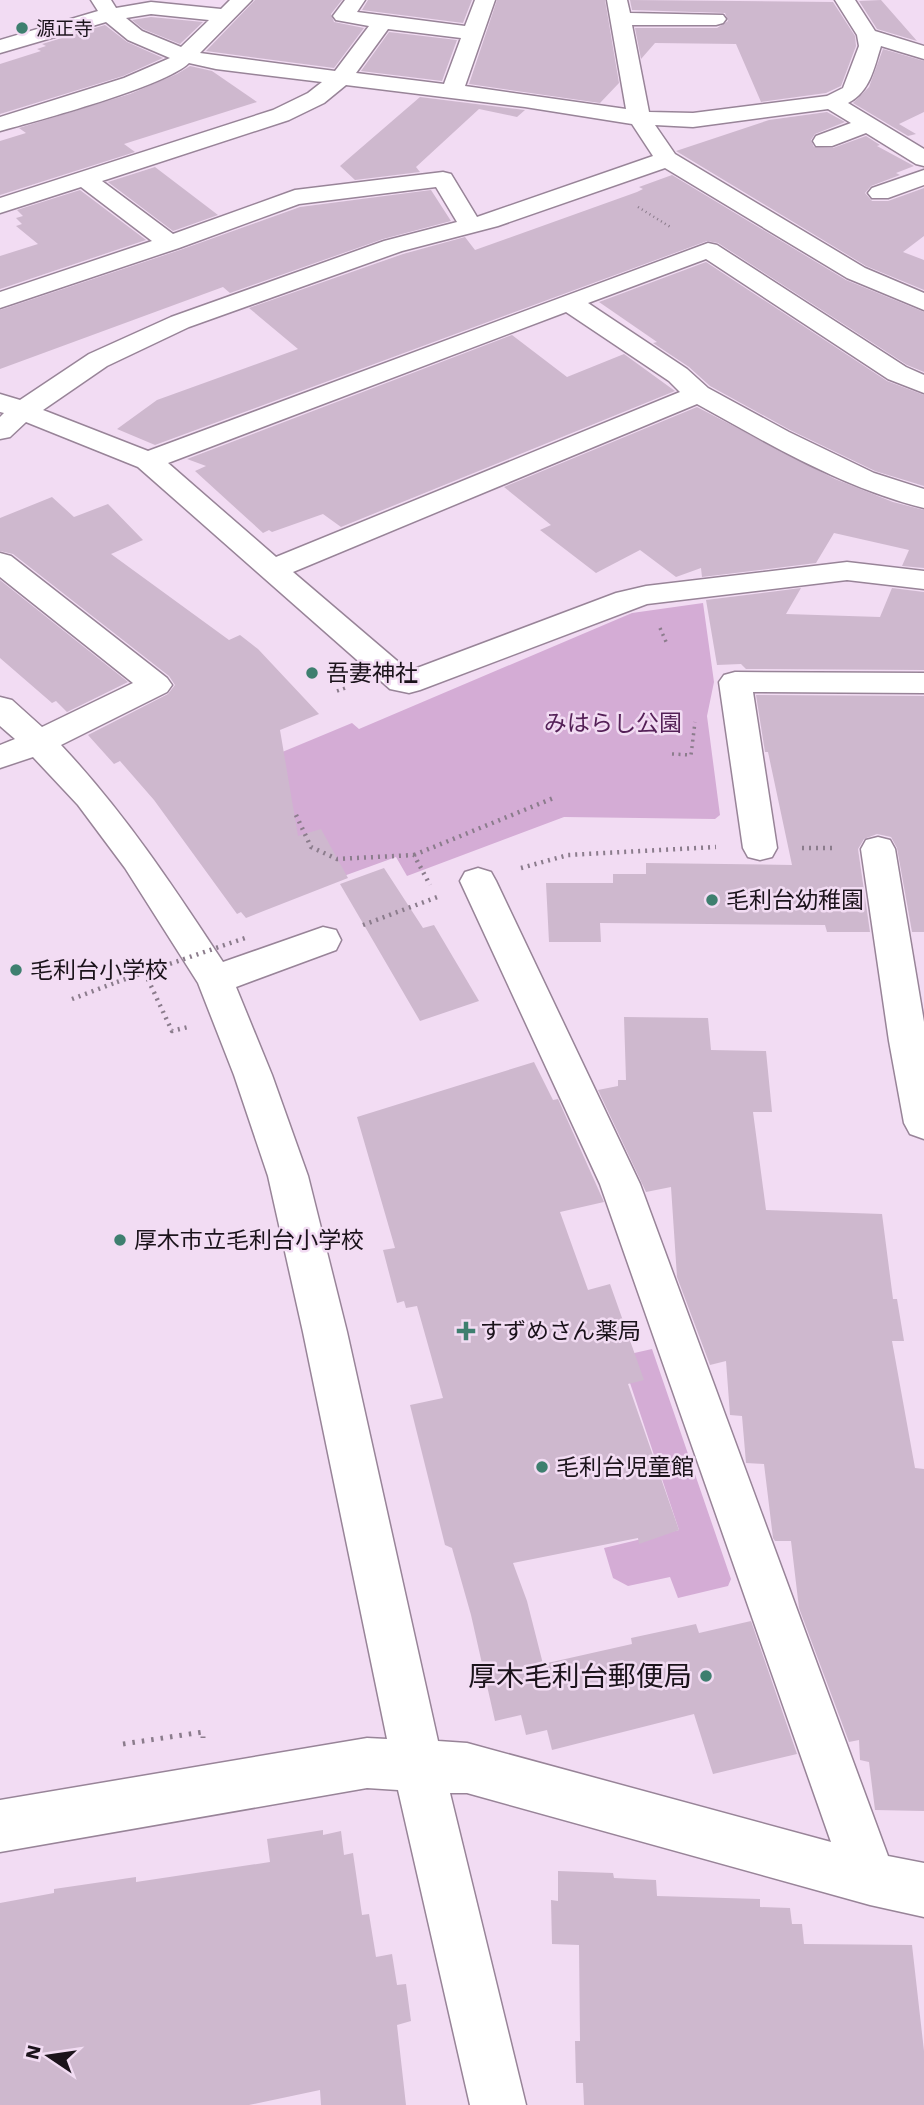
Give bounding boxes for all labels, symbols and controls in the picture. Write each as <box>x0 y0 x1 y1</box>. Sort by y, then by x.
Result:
place label: 源正寺 <box>36 17 93 40</box>
marker: 源正寺 <box>14 20 30 36</box>
place label: 吾妻神社 <box>326 660 418 687</box>
marker: 吾妻神社 <box>304 665 320 681</box>
park label: みはらし公園 <box>544 710 682 737</box>
place label: 毛利台幼稚園 <box>726 887 864 914</box>
marker: 毛利台幼稚園 <box>704 892 720 908</box>
place label: 毛利台小学校 <box>30 957 168 984</box>
marker: 毛利台小学校 <box>8 962 24 978</box>
place label: 厚木市立毛利台小学校 <box>134 1227 364 1254</box>
marker: 厚木市立毛利台小学校 <box>112 1232 128 1248</box>
place label: すずめさん薬局 <box>480 1318 641 1345</box>
marker: すずめさん薬局 <box>458 1323 474 1339</box>
place label: 毛利台児童館 <box>556 1454 694 1481</box>
marker: 毛利台児童館 <box>534 1459 550 1475</box>
place label: 厚木毛利台郵便局 <box>468 1660 692 1693</box>
marker: 厚木毛利台郵便局 <box>698 1668 714 1684</box>
north arrow <box>14 2021 84 2091</box>
text: N <box>20 2043 46 2062</box>

